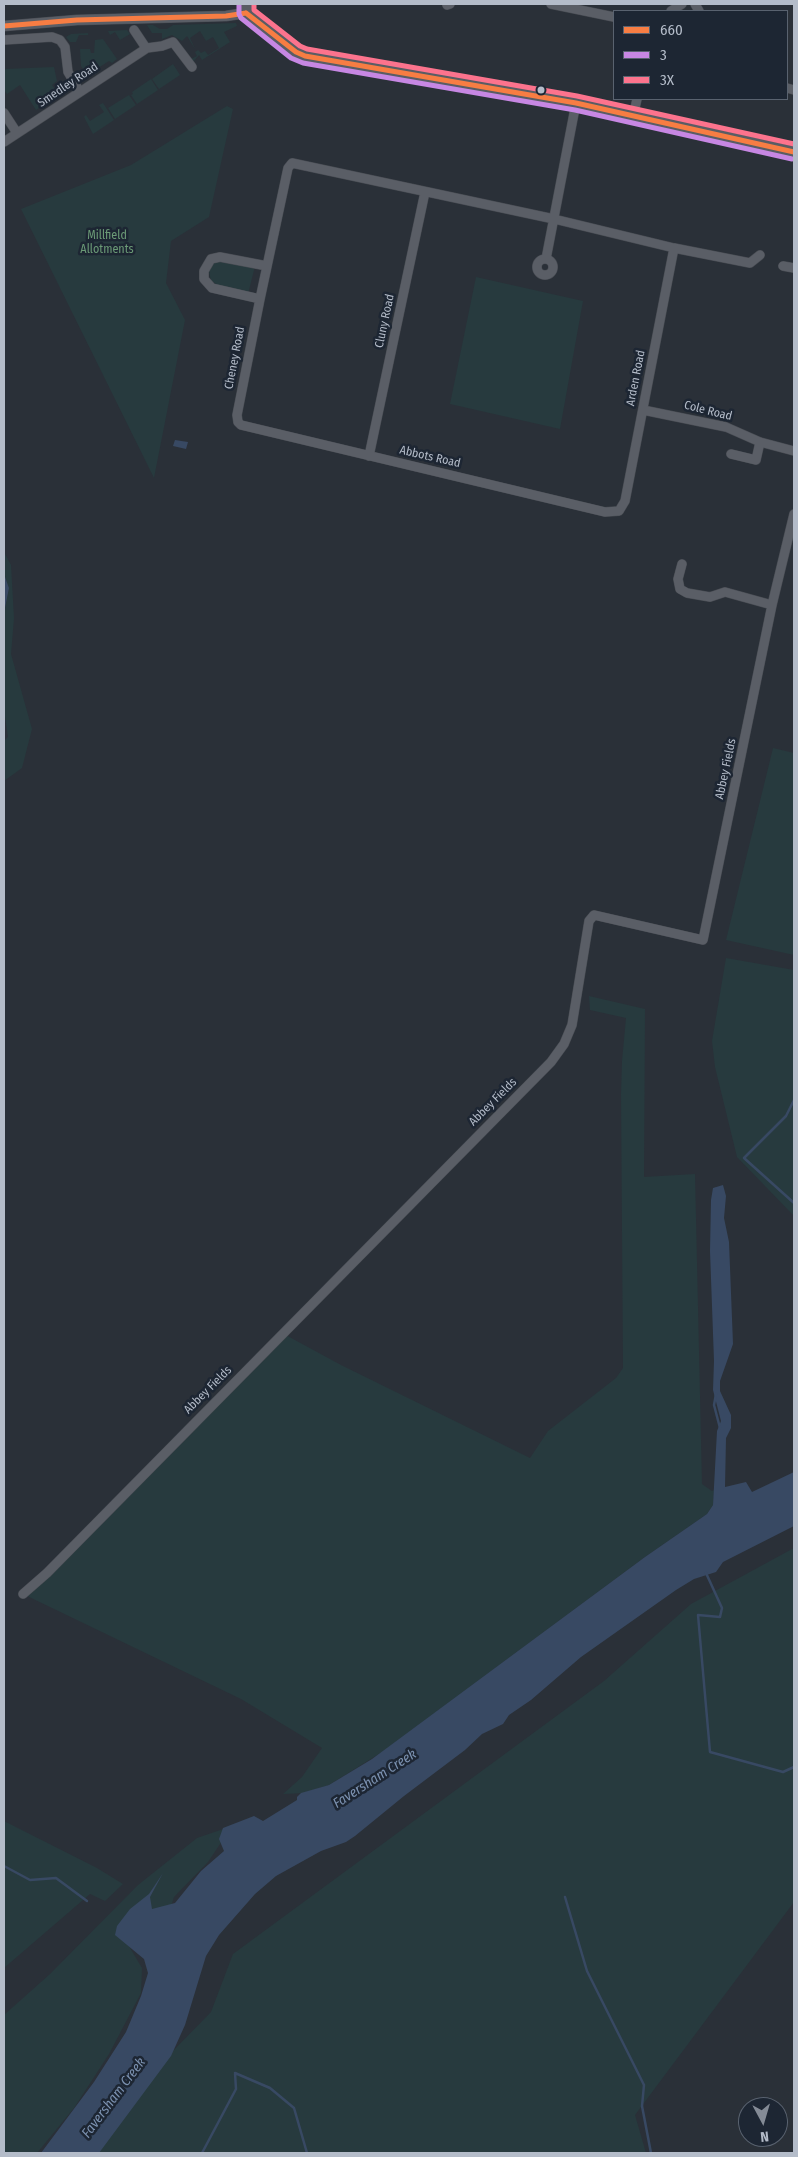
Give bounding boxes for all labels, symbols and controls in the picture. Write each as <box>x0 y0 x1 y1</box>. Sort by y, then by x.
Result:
legend <box>613 10 788 100</box>
text: 660 <box>660 21 683 39</box>
text: 3 <box>660 46 667 64</box>
street label: Smedley Road <box>35 60 101 110</box>
text: 3X <box>660 71 674 89</box>
unlabelled marker <box>536 85 546 95</box>
park label: Millfield Allotments <box>80 229 134 257</box>
street label: Cluny Road <box>372 293 398 349</box>
street label: Cheney Road <box>222 325 248 391</box>
street label: Arden Road <box>624 349 648 407</box>
street label: Cole Road <box>683 398 733 424</box>
street label: Abbots Road <box>398 443 462 471</box>
street label: Abbey Fields <box>713 737 739 801</box>
street label: Abbey Fields <box>466 1075 520 1129</box>
street label: Abbey Fields <box>181 1363 235 1417</box>
water label: Faversham Creek <box>330 1746 420 1812</box>
water label: Faversham Creek <box>78 2055 150 2141</box>
north arrow <box>738 2097 788 2147</box>
text: N <box>759 2128 770 2145</box>

